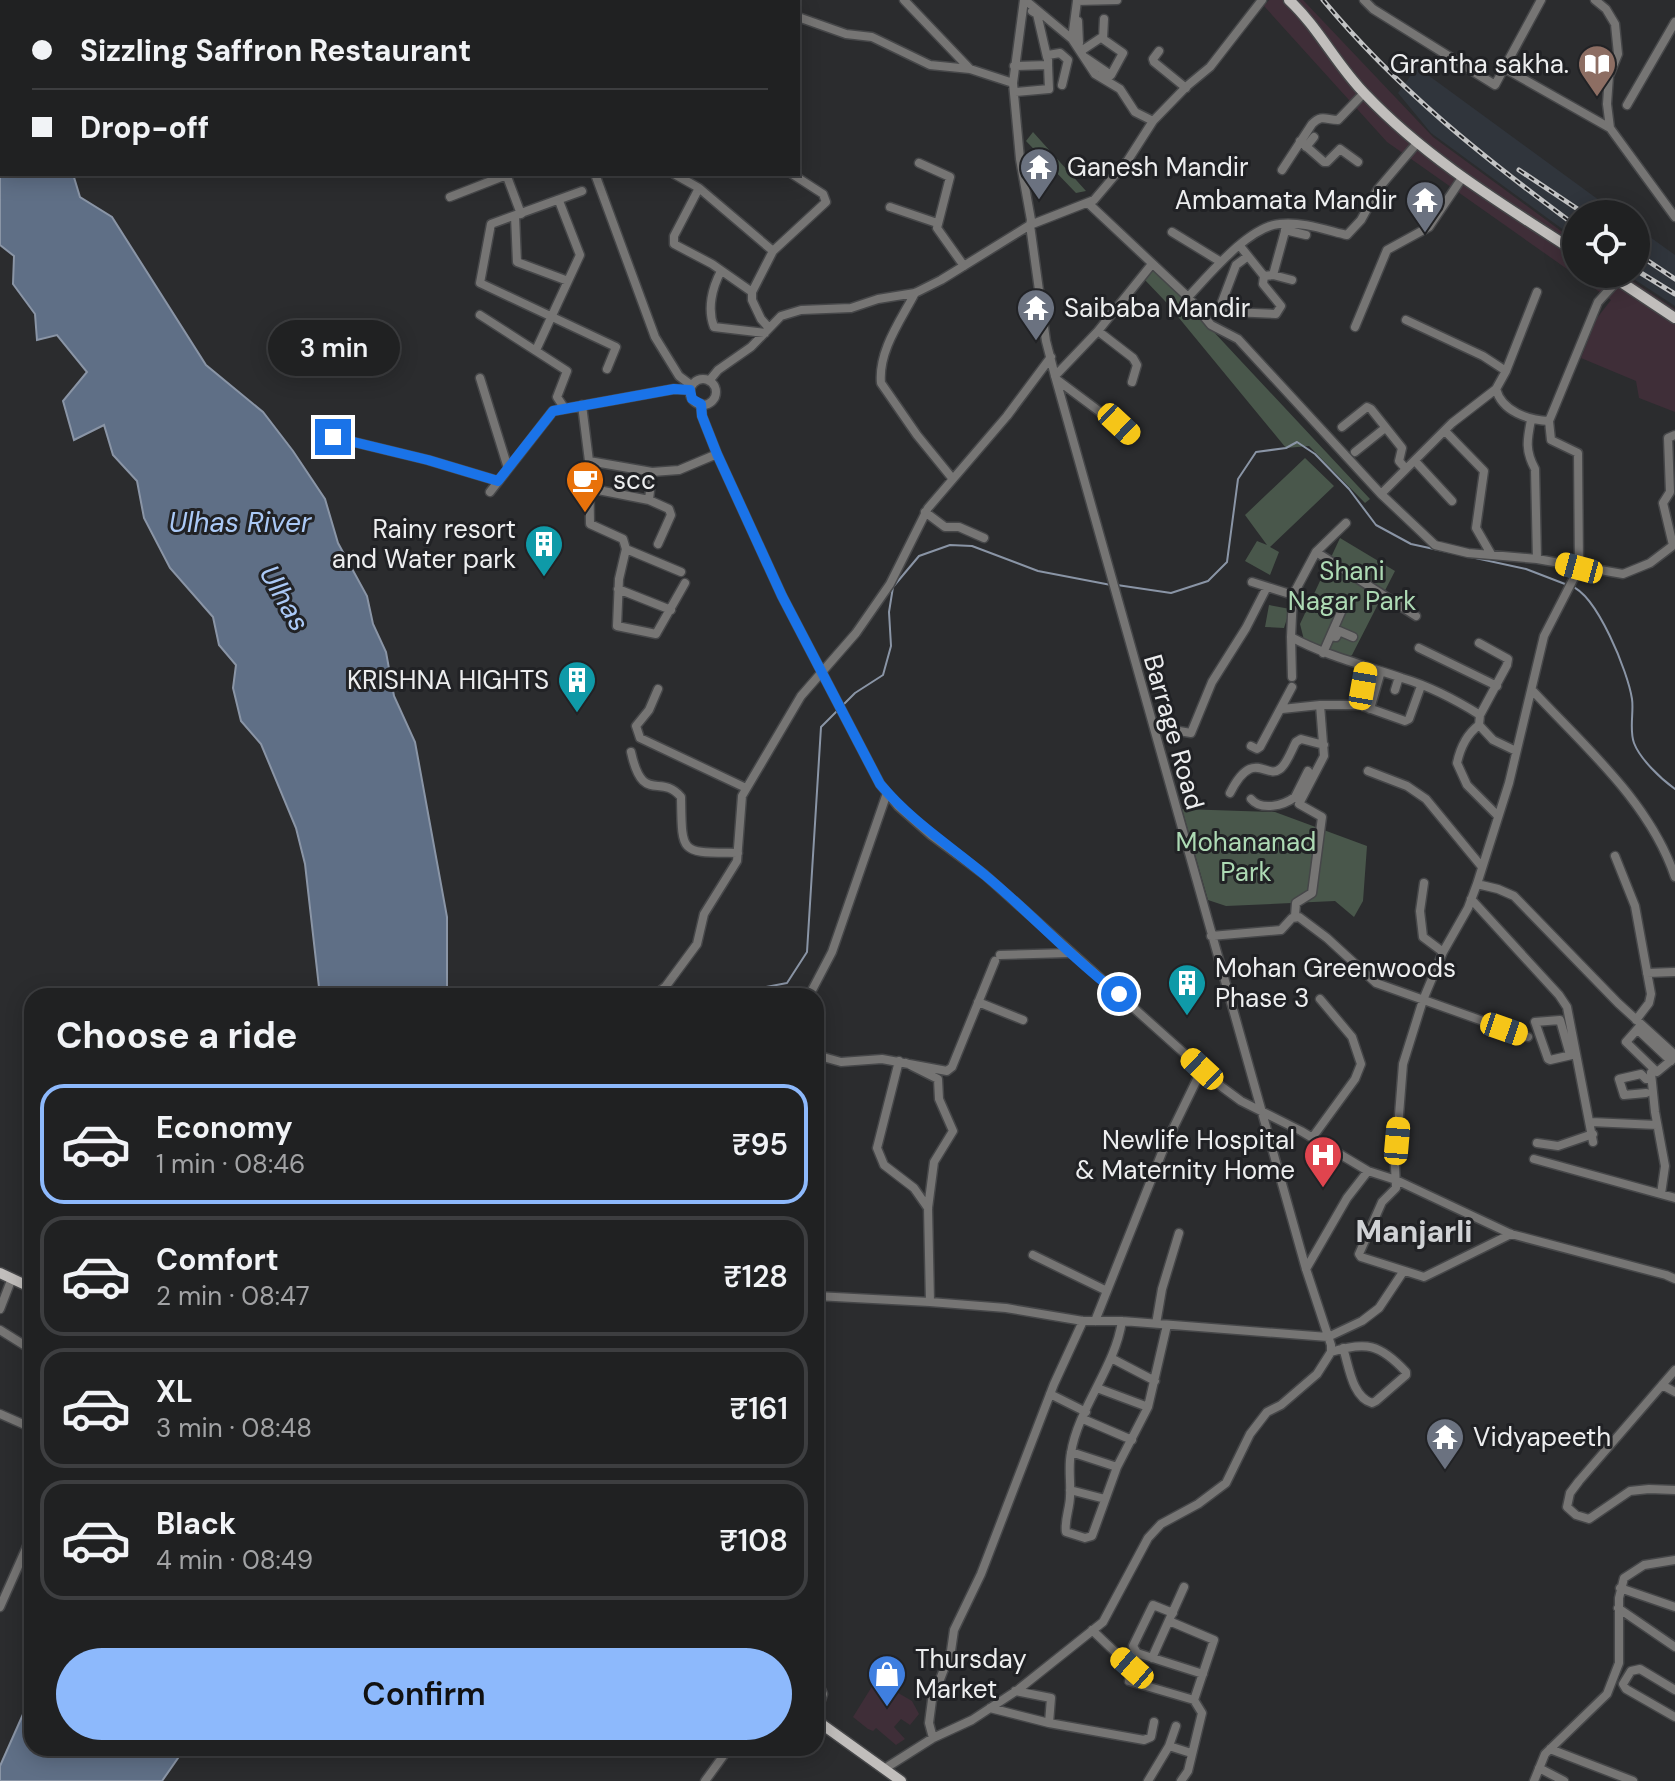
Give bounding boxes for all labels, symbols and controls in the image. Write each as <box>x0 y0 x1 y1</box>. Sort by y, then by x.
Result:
text: Sizzling Saffron Restaurant <box>80 31 471 70</box>
library icon: Grantha sakha. <box>1576 43 1618 98</box>
place label: Grantha sakha. <box>1390 47 1569 81</box>
text: Drop-off <box>80 108 209 147</box>
temple icon: Ganesh Mandir <box>1018 146 1060 201</box>
place label: Ganesh Mandir <box>1067 150 1249 184</box>
temple icon: Ambamata Mandir <box>1404 179 1446 234</box>
place label: Ambamata Mandir <box>1175 183 1397 217</box>
map controls <box>1562 200 1650 288</box>
button: locate <box>1562 200 1650 288</box>
temple icon: Saibaba Mandir <box>1015 287 1057 342</box>
place label: Saibaba Mandir <box>1064 291 1250 325</box>
callout: 3 min <box>267 321 399 377</box>
text: 3 min <box>300 331 368 365</box>
car <box>1093 399 1145 449</box>
route end <box>315 419 351 455</box>
cafe icon: scc <box>564 459 606 514</box>
place label: scc <box>613 463 656 497</box>
water label: Ulhas River <box>169 504 312 541</box>
place label: Rainy resort and Water park <box>332 512 516 576</box>
building icon: Rainy resort and Water park <box>523 523 565 578</box>
car <box>1553 550 1605 586</box>
park label: Shani Nagar Park <box>1288 554 1416 618</box>
water label: Ulhas <box>251 559 318 638</box>
street label: Barrage Road <box>1136 651 1212 813</box>
building icon: KRISHNA HIGHTS <box>556 659 598 714</box>
car <box>1347 660 1379 712</box>
place label: KRISHNA HIGHTS <box>347 663 549 697</box>
park label: Mohananad Park <box>1176 825 1316 889</box>
place label: Mohan Greenwoods Phase 3 <box>1215 951 1456 1015</box>
building icon: Mohan Greenwoods Phase 3 <box>1166 962 1208 1017</box>
route start <box>1101 976 1137 1012</box>
car <box>1477 1010 1531 1048</box>
text: Choose a ride <box>56 1012 297 1059</box>
car <box>1176 1044 1228 1094</box>
icon: car <box>60 1108 132 1180</box>
text: Economy <box>156 1108 293 1147</box>
car <box>1383 1116 1411 1166</box>
place label: Newlife Hospital & Maternity Home <box>1075 1123 1295 1187</box>
text: ₹95 <box>732 1125 788 1164</box>
hospital icon: Newlife Hospital & Maternity Home <box>1302 1134 1344 1189</box>
text: 1 min · 08:46 <box>156 1147 305 1181</box>
district label: Manjarli <box>1356 1212 1472 1251</box>
icon: car <box>60 1240 132 1312</box>
text: Comfort <box>156 1240 279 1279</box>
text: ₹128 <box>723 1257 788 1296</box>
text: 2 min · 08:47 <box>156 1279 310 1313</box>
icon: car <box>60 1372 132 1444</box>
text: XL <box>156 1372 193 1411</box>
text: ₹161 <box>729 1389 788 1428</box>
text: 3 min · 08:48 <box>156 1411 312 1445</box>
temple icon: Vidyapeeth <box>1424 1416 1466 1471</box>
place label: Vidyapeeth <box>1473 1420 1611 1454</box>
icon: car <box>60 1504 132 1576</box>
text: Black <box>156 1504 236 1543</box>
text: ₹108 <box>719 1521 788 1560</box>
text: 4 min · 08:49 <box>156 1543 313 1577</box>
place label: Thursday Market <box>915 1642 1027 1706</box>
car <box>1106 1643 1158 1693</box>
button: Confirm <box>56 1648 792 1740</box>
shop icon: Thursday Market <box>866 1653 908 1708</box>

